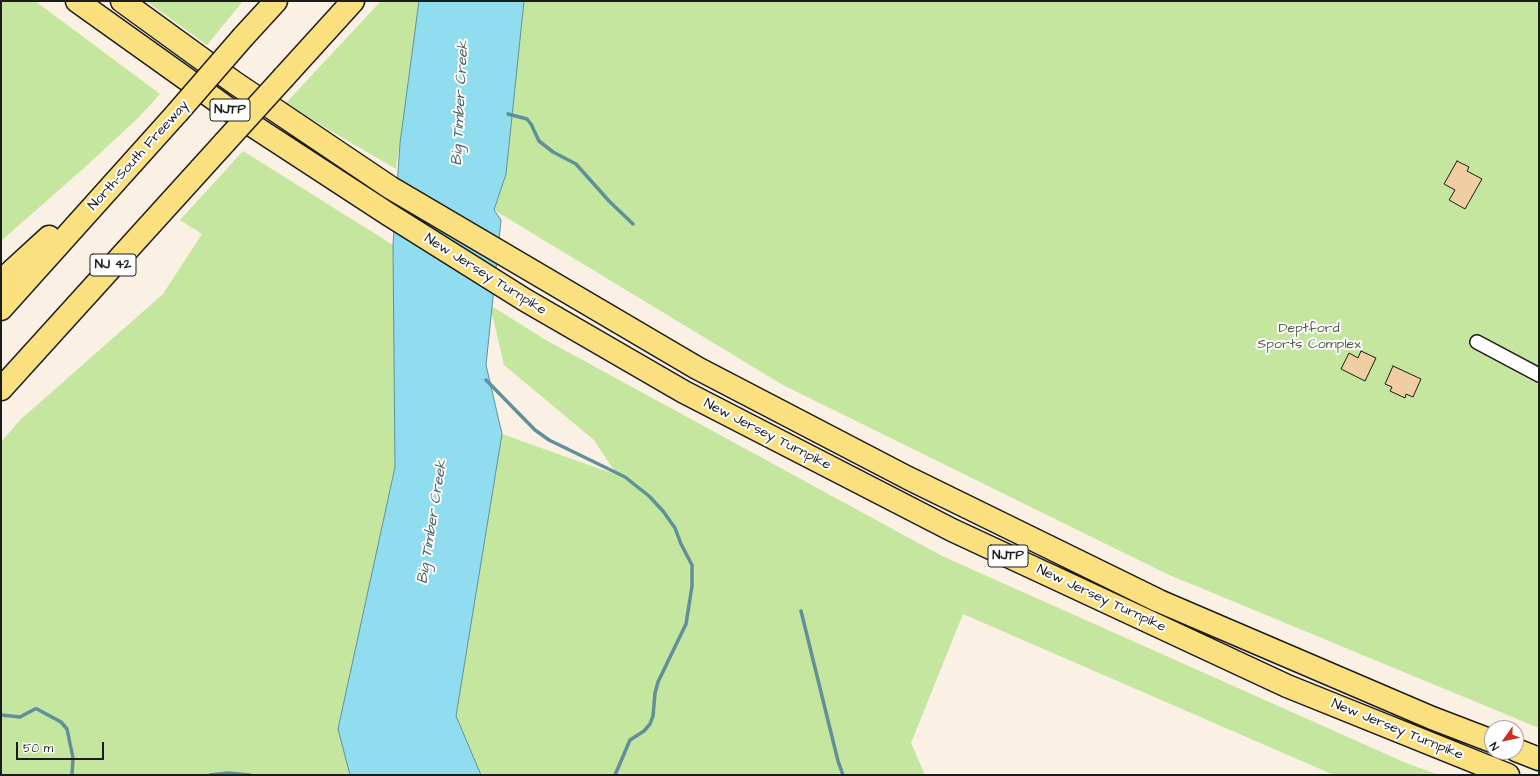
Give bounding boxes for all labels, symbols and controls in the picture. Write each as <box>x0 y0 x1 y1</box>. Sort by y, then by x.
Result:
water label: Big Timber Creek <box>449 40 473 166</box>
street label: North-South Freeway <box>85 98 193 214</box>
road number: NJTP <box>210 99 250 121</box>
street label: New Jersey Turnpike <box>421 231 549 319</box>
road number: NJ 42 <box>90 254 136 276</box>
park label: Deptford Sports Complex <box>1257 321 1361 354</box>
street label: New Jersey Turnpike <box>701 396 833 474</box>
water label: Big Timber Creek <box>414 459 452 585</box>
road number: NJTP <box>988 545 1028 567</box>
street label: New Jersey Turnpike <box>1034 562 1168 636</box>
street label: New Jersey Turnpike <box>1329 696 1465 764</box>
north arrow <box>1484 720 1524 760</box>
scale bar <box>18 734 106 760</box>
text: N <box>1486 739 1503 753</box>
text: 50 m <box>23 740 53 757</box>

